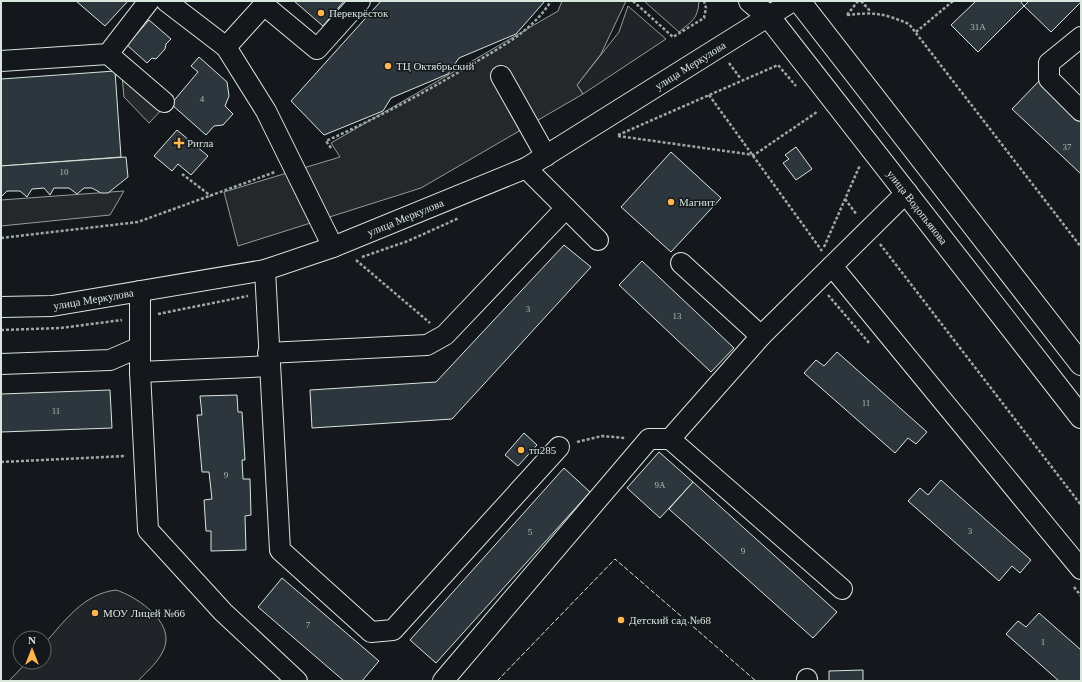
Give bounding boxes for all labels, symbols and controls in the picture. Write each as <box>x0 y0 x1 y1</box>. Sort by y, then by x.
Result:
place label: Перекрёсток <box>329 7 389 19</box>
marker: Перекрёсток <box>316 8 326 18</box>
house number: 31А <box>970 22 986 32</box>
street label: улица Меркулова <box>653 39 728 92</box>
place label: ТЦ Октябрьский <box>396 60 475 72</box>
marker: ТЦ Октябрьский <box>383 61 393 71</box>
house number: 4 <box>200 94 205 104</box>
place label: Ригла <box>187 137 213 149</box>
marker: Ригла <box>174 138 184 148</box>
house number: 37 <box>1063 142 1072 152</box>
house number: 10 <box>60 167 69 177</box>
street label: улица Водопьянова <box>885 168 950 247</box>
street label: улица Меркулова <box>366 196 445 238</box>
place label: Магнит <box>679 196 715 208</box>
marker: Магнит <box>666 197 676 207</box>
street label: улица Меркулова <box>52 286 135 312</box>
house number: 3 <box>526 304 531 314</box>
house number: 13 <box>673 311 682 321</box>
house number: 11 <box>862 398 870 408</box>
house number: 11 <box>52 406 60 416</box>
place label: тп285 <box>529 444 557 456</box>
marker: тп285 <box>516 445 526 455</box>
house number: 9 <box>224 470 229 480</box>
house number: 9А <box>655 480 666 490</box>
house number: 3 <box>968 526 973 536</box>
house number: 5 <box>528 527 533 537</box>
house number: 9 <box>741 546 746 556</box>
place label: МОУ Лицей №66 <box>103 607 185 619</box>
marker: МОУ Лицей №66 <box>90 608 100 618</box>
place label: Детский сад №68 <box>629 614 711 626</box>
marker: Детский сад №68 <box>616 615 626 625</box>
house number: 7 <box>306 620 311 630</box>
north arrow <box>12 630 52 670</box>
text: N <box>28 634 36 646</box>
house number: 1 <box>1041 637 1045 647</box>

